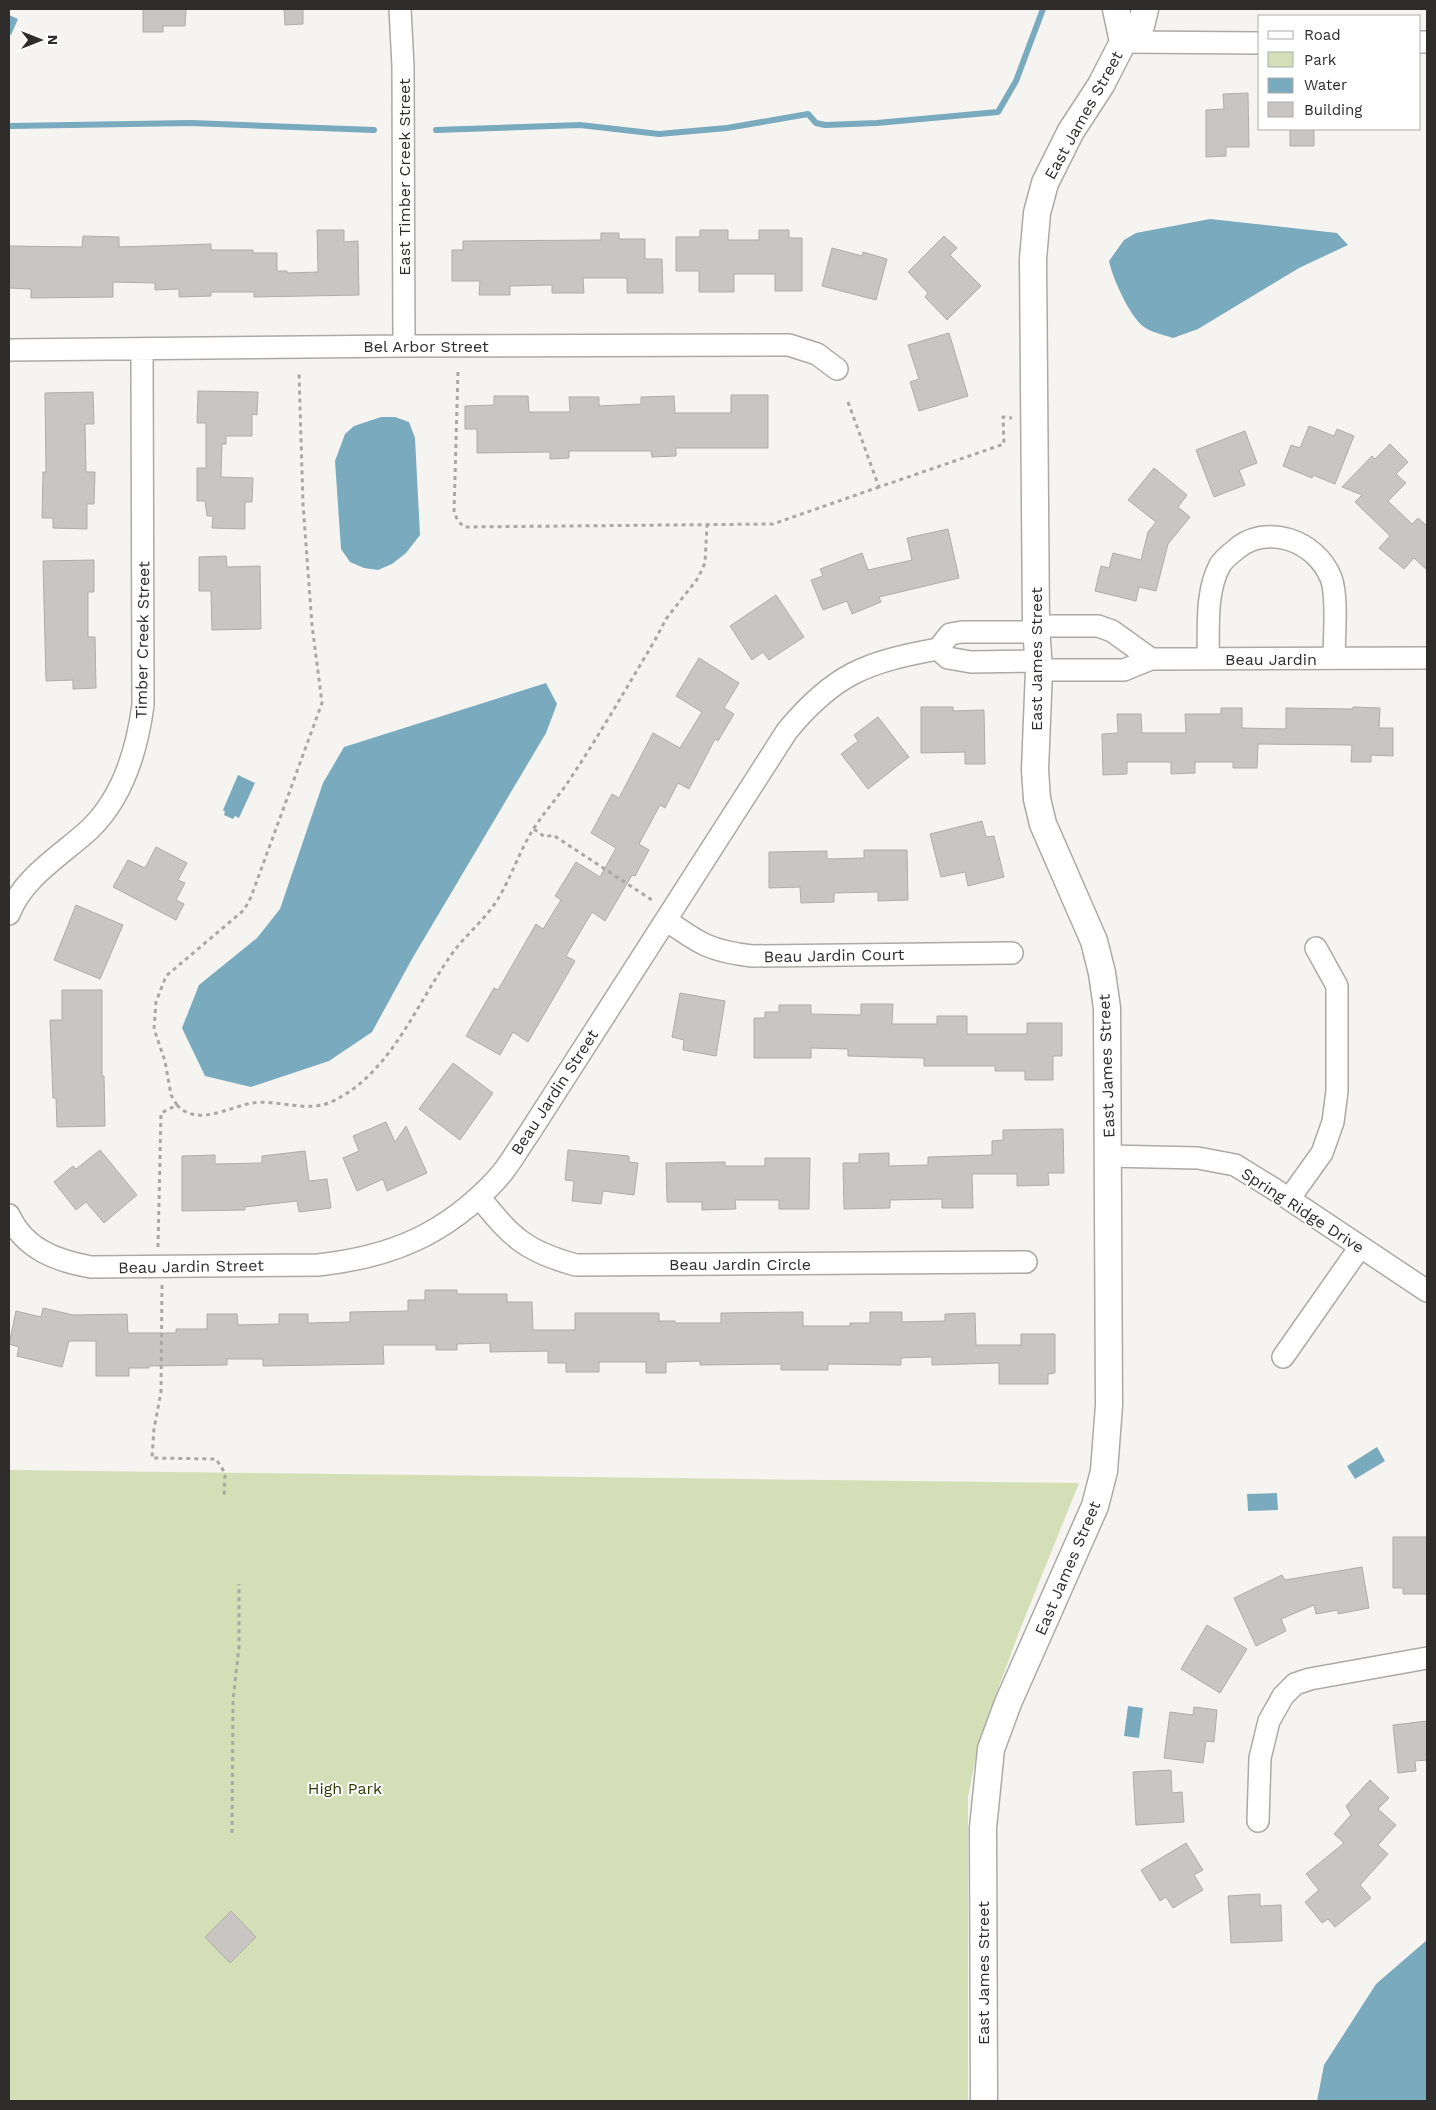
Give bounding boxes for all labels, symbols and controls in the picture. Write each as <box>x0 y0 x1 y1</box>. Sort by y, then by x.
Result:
north arrow <box>15 15 65 65</box>
legend <box>1258 15 1421 130</box>
text: Road <box>1304 26 1341 44</box>
text: N <box>45 35 61 45</box>
street label: East James Street <box>1040 47 1127 183</box>
text: Park <box>1304 51 1337 69</box>
text: Water <box>1304 76 1347 94</box>
street label: East Timber Creek Street <box>395 78 414 276</box>
text: Building <box>1304 101 1362 119</box>
street label: Bel Arbor Street <box>363 337 489 356</box>
street label: Timber Creek Street <box>132 561 153 719</box>
street label: East James Street <box>1027 587 1046 731</box>
street label: Beau Jardin <box>1225 650 1317 669</box>
street label: Beau Jardin Court <box>764 945 905 966</box>
street label: East James Street <box>1094 993 1119 1138</box>
street label: Beau Jardin Street <box>507 1026 602 1158</box>
street label: Spring Ridge Drive <box>1238 1164 1368 1257</box>
street label: Beau Jardin Circle <box>669 1255 811 1274</box>
street label: Beau Jardin Street <box>118 1256 264 1277</box>
street label: East James Street <box>1031 1498 1104 1638</box>
park label: High Park <box>308 1779 382 1798</box>
street label: East James Street <box>974 1901 993 2045</box>

